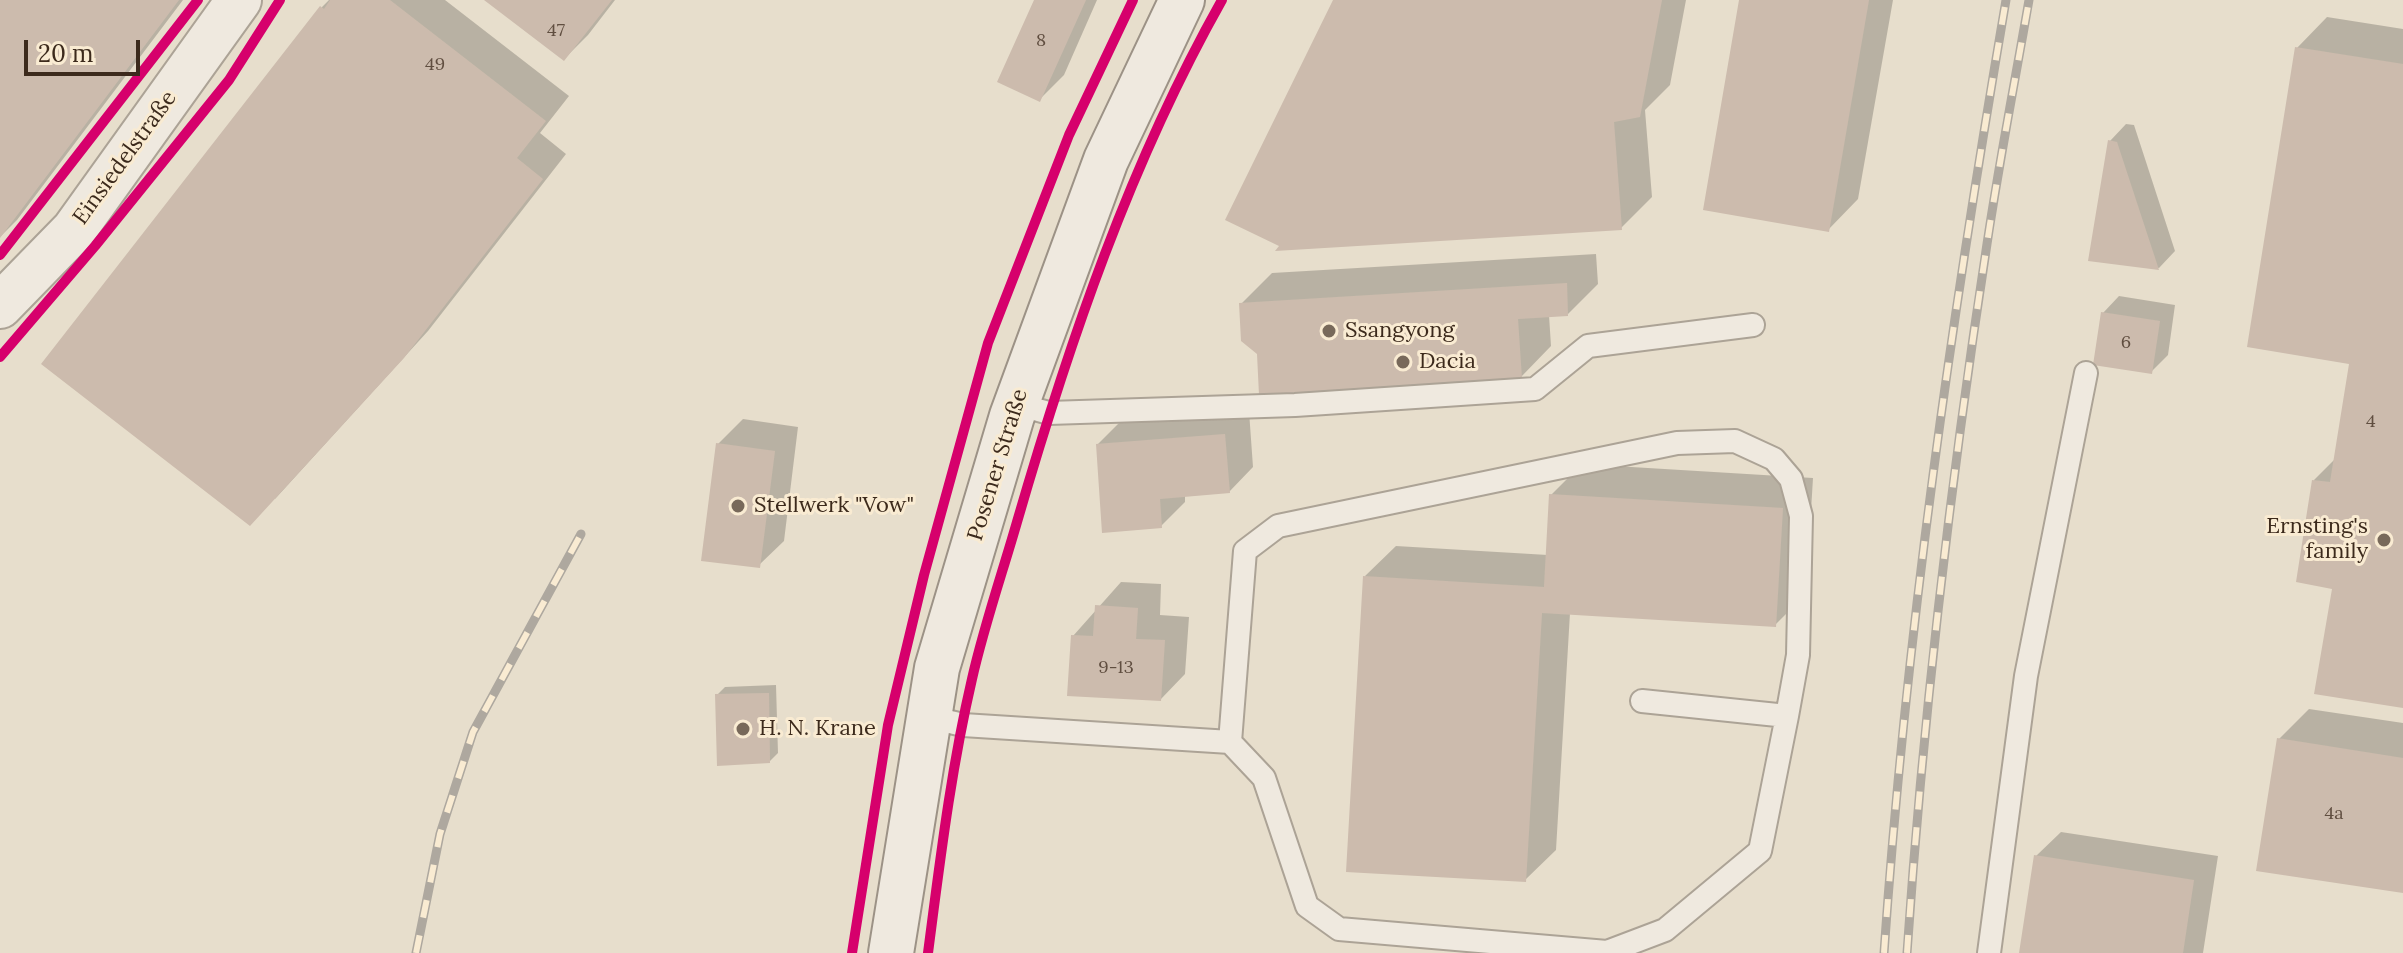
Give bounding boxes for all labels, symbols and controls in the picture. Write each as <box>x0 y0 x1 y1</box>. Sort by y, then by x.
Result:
house number: 47 <box>547 20 565 42</box>
scale bar <box>28 24 144 74</box>
house number: 8 <box>1036 30 1046 52</box>
text: 20 m <box>38 38 94 69</box>
house number: 49 <box>425 54 445 76</box>
street label: Einsiedelstraße <box>68 86 182 230</box>
place label: Ssangyong <box>1345 318 1455 344</box>
marker: Ssangyong <box>1320 322 1338 340</box>
house number: 6 <box>2121 332 2131 354</box>
place label: Dacia <box>1419 349 1476 375</box>
marker: Dacia <box>1394 353 1412 371</box>
street label: Posener Straße <box>962 386 1034 544</box>
house number: 4 <box>2366 411 2376 433</box>
place label: Stellwerk "Vow" <box>754 493 914 519</box>
marker: Stellwerk "Vow" <box>729 497 747 515</box>
place label: Ernsting's family <box>2266 514 2368 566</box>
marker: Ernsting's family <box>2375 531 2393 549</box>
house number: 9-13 <box>1098 657 1134 679</box>
place label: H. N. Krane <box>759 716 876 742</box>
marker: H. N. Krane <box>734 720 752 738</box>
house number: 4a <box>2324 803 2344 825</box>

